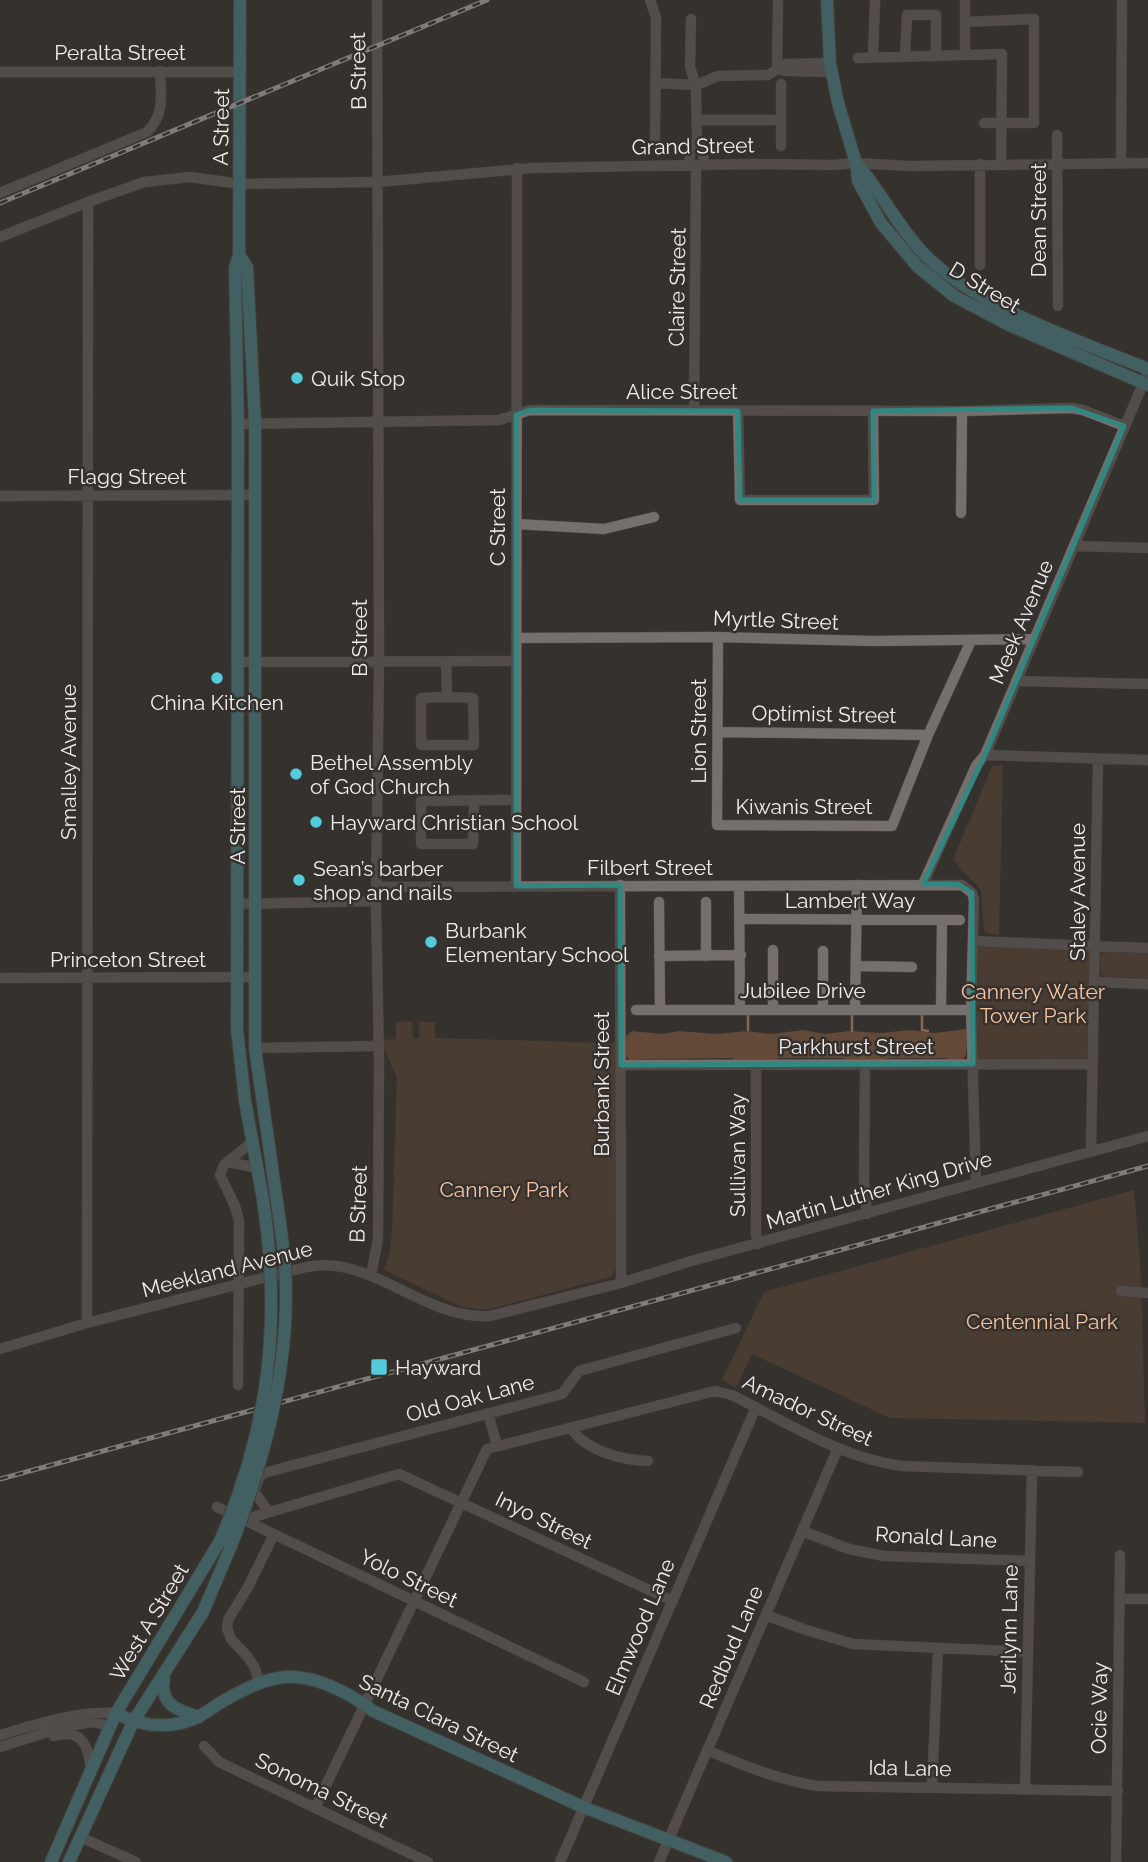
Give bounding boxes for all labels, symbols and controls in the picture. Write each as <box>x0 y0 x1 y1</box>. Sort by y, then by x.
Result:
street label: B Street <box>345 32 371 110</box>
street label: Peralta Street <box>54 40 186 65</box>
street label: A Street <box>208 88 234 166</box>
street label: Grand Street <box>631 132 755 160</box>
street label: Dean Street <box>1026 163 1051 277</box>
street label: Claire Street <box>663 227 691 347</box>
street label: D Street <box>945 256 1025 318</box>
place label: Quik Stop <box>311 366 405 391</box>
marker: Quik Stop <box>289 370 305 386</box>
street label: Alice Street <box>626 379 738 404</box>
street label: Flagg Street <box>67 464 187 489</box>
street label: C Street <box>485 488 510 566</box>
street label: Meek Avenue <box>984 556 1058 688</box>
street label: B Street <box>347 599 372 677</box>
street label: Myrtle Street <box>713 605 839 635</box>
marker: China Kitchen <box>209 670 225 686</box>
street label: Lion Street <box>686 678 711 784</box>
street label: Smalley Avenue <box>56 684 81 840</box>
place label: China Kitchen <box>150 690 284 715</box>
street label: Optimist Street <box>751 700 897 728</box>
place label: Bethel Assembly of God Church <box>310 750 473 799</box>
marker: Bethel Assembly of God Church <box>288 766 304 782</box>
street label: A Street <box>225 787 250 865</box>
street label: Kiwanis Street <box>736 794 872 819</box>
place label: Hayward Christian School <box>330 810 579 835</box>
marker: Hayward Christian School <box>308 814 324 830</box>
street label: Staley Avenue <box>1065 823 1090 961</box>
street label: Filbert Street <box>587 855 713 880</box>
place label: Sean’s barber shop and nails <box>313 856 452 905</box>
marker: Sean’s barber shop and nails <box>291 872 307 888</box>
street label: Lambert Way <box>785 888 915 913</box>
place label: Burbank Elementary School <box>445 918 629 967</box>
marker: Burbank Elementary School <box>423 934 439 950</box>
street label: Princeton Street <box>50 947 206 972</box>
street label: Jubilee Drive <box>740 978 866 1003</box>
park label: Cannery Water Tower Park <box>961 979 1106 1028</box>
street label: Burbank Street <box>589 1011 614 1157</box>
street label: Parkhurst Street <box>778 1034 934 1059</box>
street label: Sullivan Way <box>725 1093 750 1217</box>
street label: Martin Luther King Drive <box>763 1146 995 1234</box>
street label: B Street <box>344 1165 372 1243</box>
park label: Cannery Park <box>439 1177 569 1202</box>
street label: Meekland Avenue <box>139 1236 315 1302</box>
park label: Centennial Park <box>966 1309 1118 1334</box>
place label: Hayward <box>395 1355 481 1380</box>
marker: Hayward <box>369 1357 389 1377</box>
street label: Old Oak Lane <box>403 1369 537 1427</box>
street label: Amador Street <box>739 1369 877 1451</box>
street label: Inyo Street <box>492 1486 596 1554</box>
street label: Ronald Lane <box>874 1521 998 1553</box>
street label: Yolo Street <box>356 1544 462 1612</box>
street label: Elmwood Lane <box>600 1555 680 1699</box>
street label: West A Street <box>104 1559 194 1685</box>
street label: Jerilynn Lane <box>995 1564 1023 1694</box>
street label: Redbud Lane <box>694 1582 768 1712</box>
street label: Ocie Way <box>1086 1662 1112 1754</box>
street label: Santa Clara Street <box>355 1669 523 1767</box>
street label: Sonoma Street <box>252 1747 392 1833</box>
street label: Ida Lane <box>868 1755 952 1781</box>

